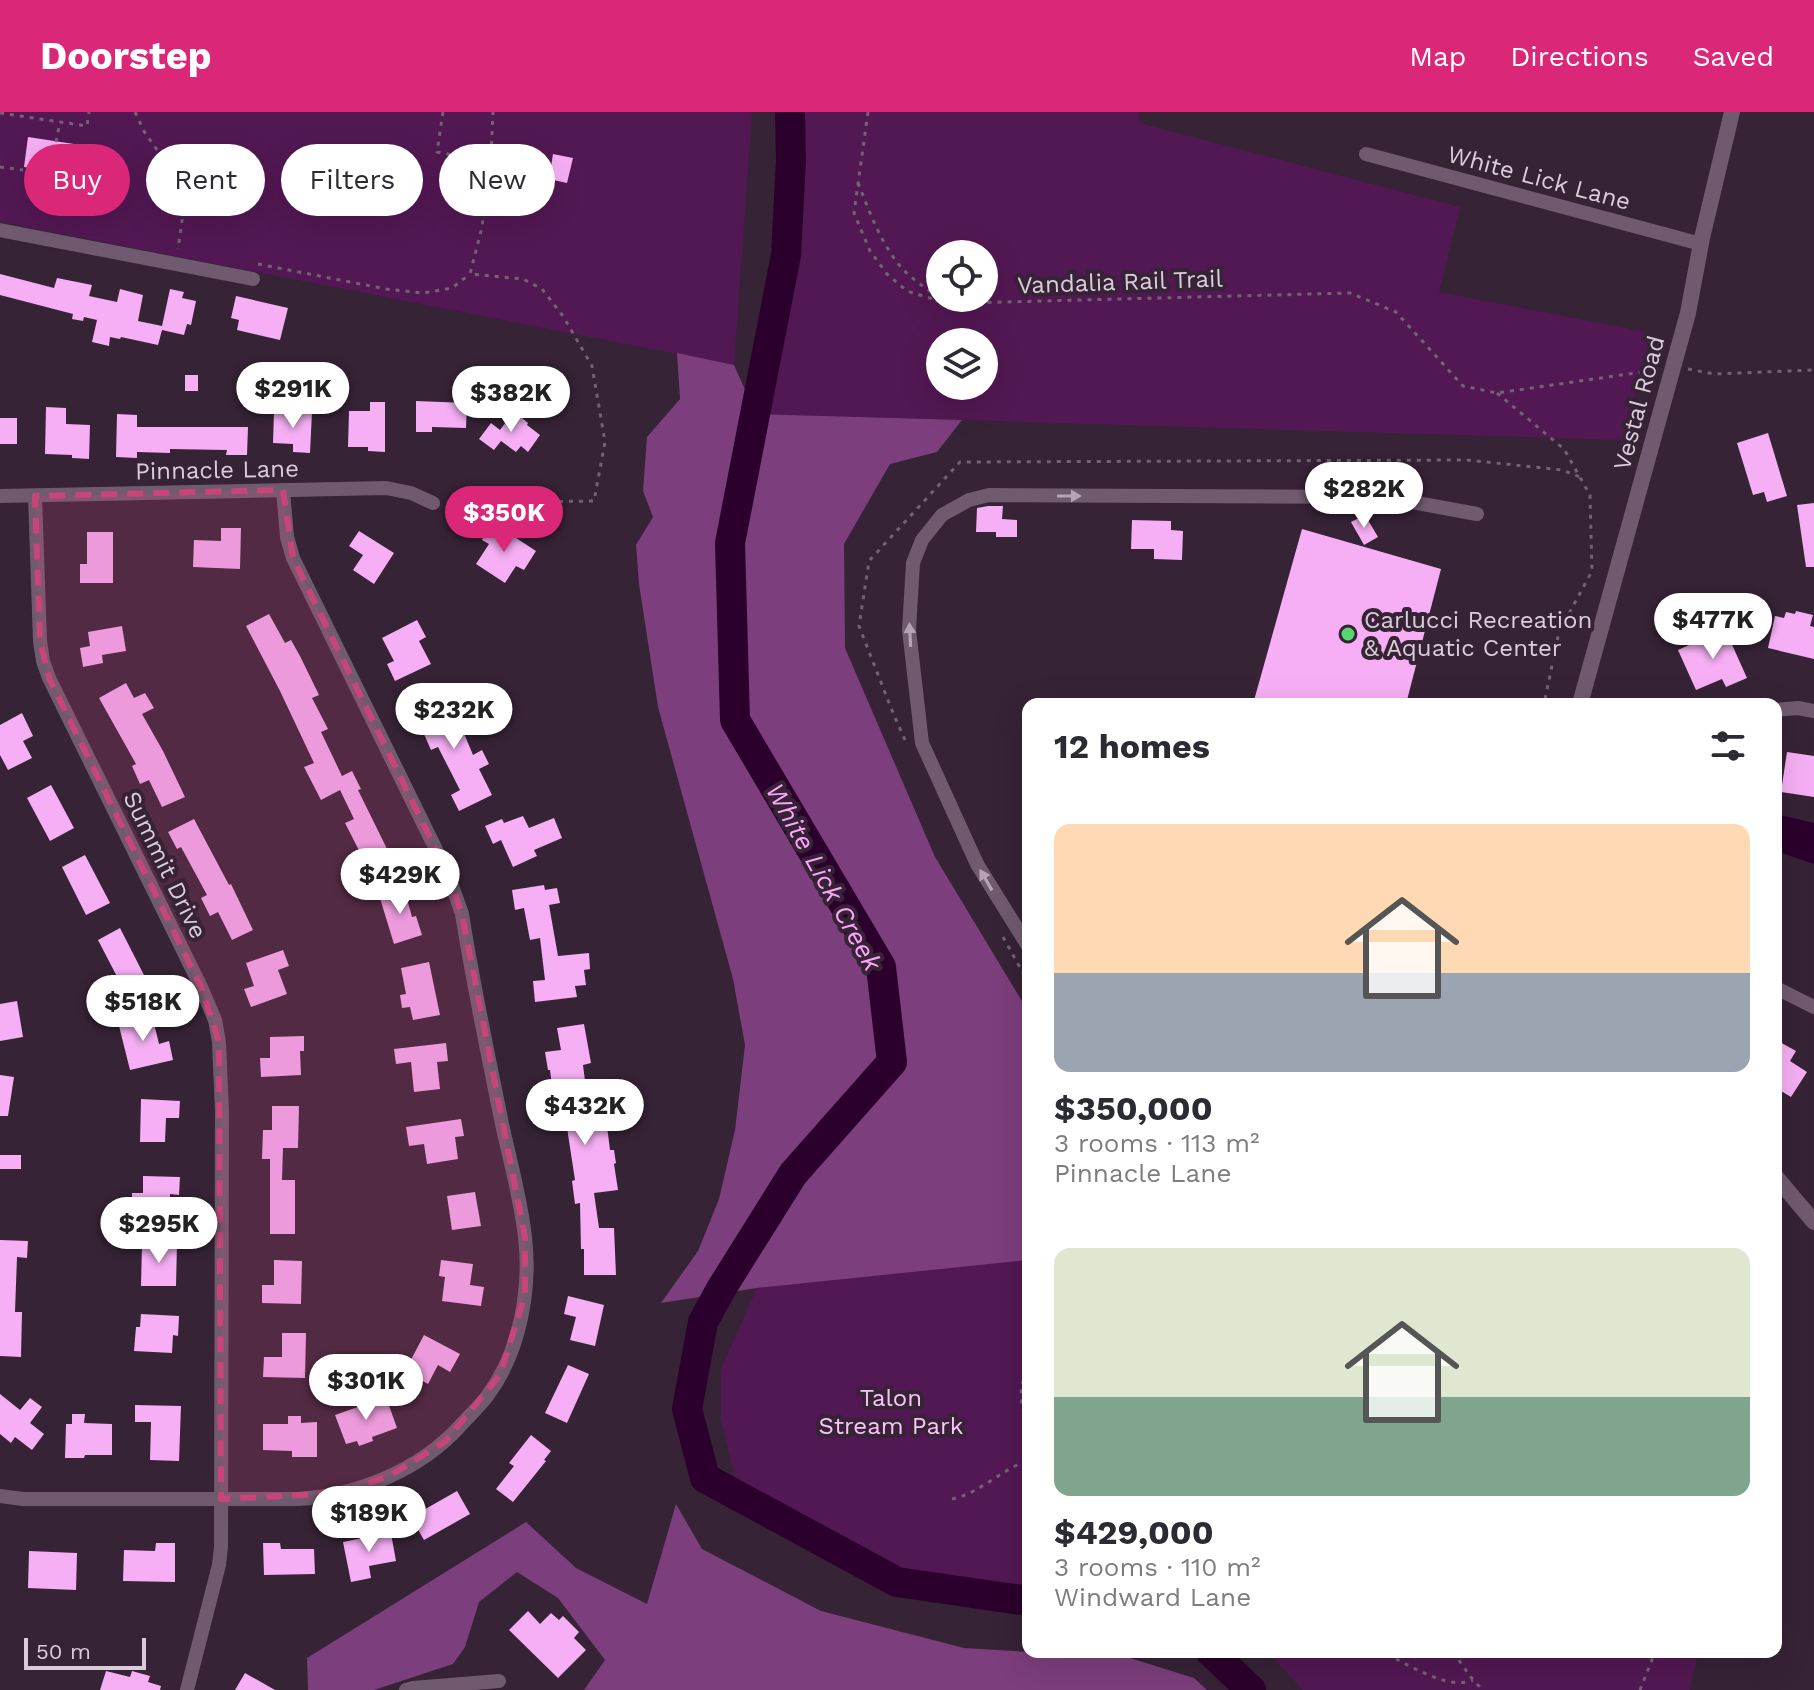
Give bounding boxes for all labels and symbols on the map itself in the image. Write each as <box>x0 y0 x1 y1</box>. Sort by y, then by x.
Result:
street label: White Lick Lane <box>1444 140 1634 216</box>
street label: Vandalia Rail Trail <box>1017 264 1224 300</box>
street label: Vestal Road <box>1608 333 1670 473</box>
pin: $291K <box>237 362 349 430</box>
pin: $382K <box>455 366 567 434</box>
street label: Pinnacle Lane <box>135 455 299 485</box>
pin: $282K <box>1308 462 1420 530</box>
pin: $350K <box>448 486 560 554</box>
one-way arrow <box>1057 490 1082 503</box>
pin: $477K <box>1657 593 1769 661</box>
place label: Carlucci Recreation & Aquatic Center <box>1364 606 1592 662</box>
one-way arrow <box>903 622 916 647</box>
marker: Carlucci Recreation & Aquatic Center <box>1339 625 1357 643</box>
pin: $232K <box>398 683 510 751</box>
water label: White Lick Creek <box>760 778 888 977</box>
street label: Summit Drive <box>117 787 213 943</box>
pin: $429K <box>344 848 456 916</box>
one-way arrow <box>980 869 994 891</box>
pin: $518K <box>87 975 199 1043</box>
pin: $432K <box>529 1079 641 1147</box>
pin: $295K <box>103 1197 215 1265</box>
pin: $301K <box>310 1354 422 1422</box>
park label: Talon Stream Park <box>819 1384 964 1440</box>
pin: $189K <box>313 1486 425 1554</box>
scale bar <box>24 1634 146 1670</box>

